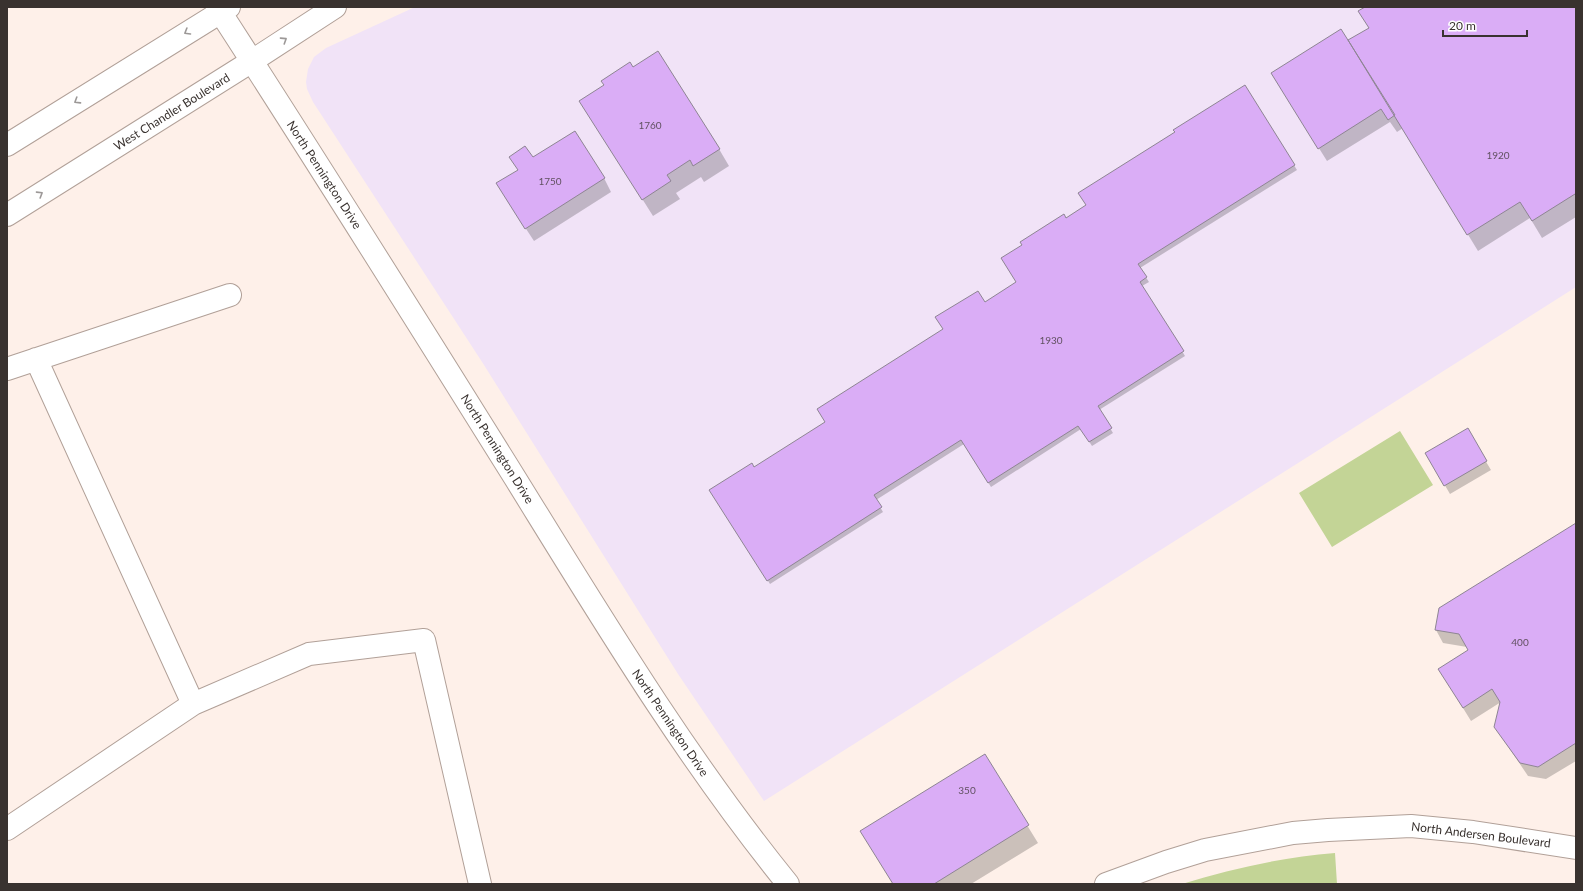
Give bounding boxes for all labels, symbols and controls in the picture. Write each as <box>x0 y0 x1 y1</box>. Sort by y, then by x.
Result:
scale bar <box>1443 12 1527 38</box>
text: 20 m <box>1449 18 1476 33</box>
one-way arrow <box>184 28 191 35</box>
one-way arrow <box>280 37 287 45</box>
street label: West Chandler Boulevard <box>111 70 233 153</box>
one-way arrow <box>74 97 81 104</box>
street label: North Pennington Drive <box>284 118 365 232</box>
house number: 1760 <box>638 119 662 131</box>
house number: 1920 <box>1486 149 1510 161</box>
house number: 1750 <box>538 175 562 187</box>
one-way arrow <box>36 192 43 199</box>
house number: 1930 <box>1039 334 1063 346</box>
street label: North Pennington Drive <box>458 391 537 506</box>
house number: 400 <box>1511 636 1529 648</box>
street label: North Pennington Drive <box>629 666 712 779</box>
house number: 350 <box>958 784 976 796</box>
street label: North Andersen Boulevard <box>1410 819 1552 851</box>

